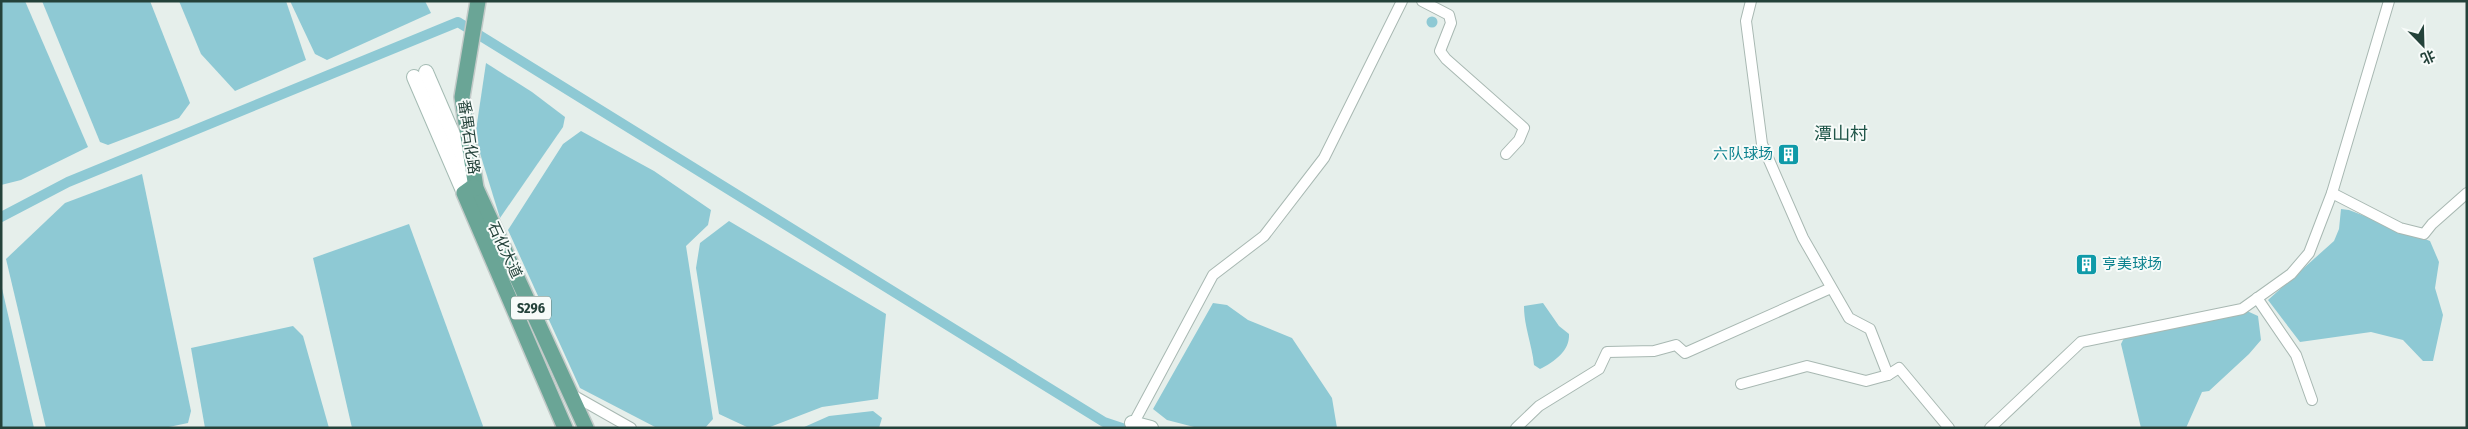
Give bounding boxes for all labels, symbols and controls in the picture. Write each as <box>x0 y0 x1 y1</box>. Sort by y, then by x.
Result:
north arrow <box>2398 20 2448 70</box>
text: 北 <box>2418 46 2438 67</box>
street label: 番禺石化路 <box>455 99 483 175</box>
district label: 潭山村 <box>1814 123 1868 145</box>
building icon: 六队球场 <box>1777 142 1801 166</box>
place label: 六队球场 <box>1713 145 1773 163</box>
street label: 石化大道 <box>484 219 526 281</box>
building icon: 亨美球场 <box>2074 252 2098 276</box>
place label: 亨美球场 <box>2102 255 2162 273</box>
road number: S296 <box>511 296 551 320</box>

